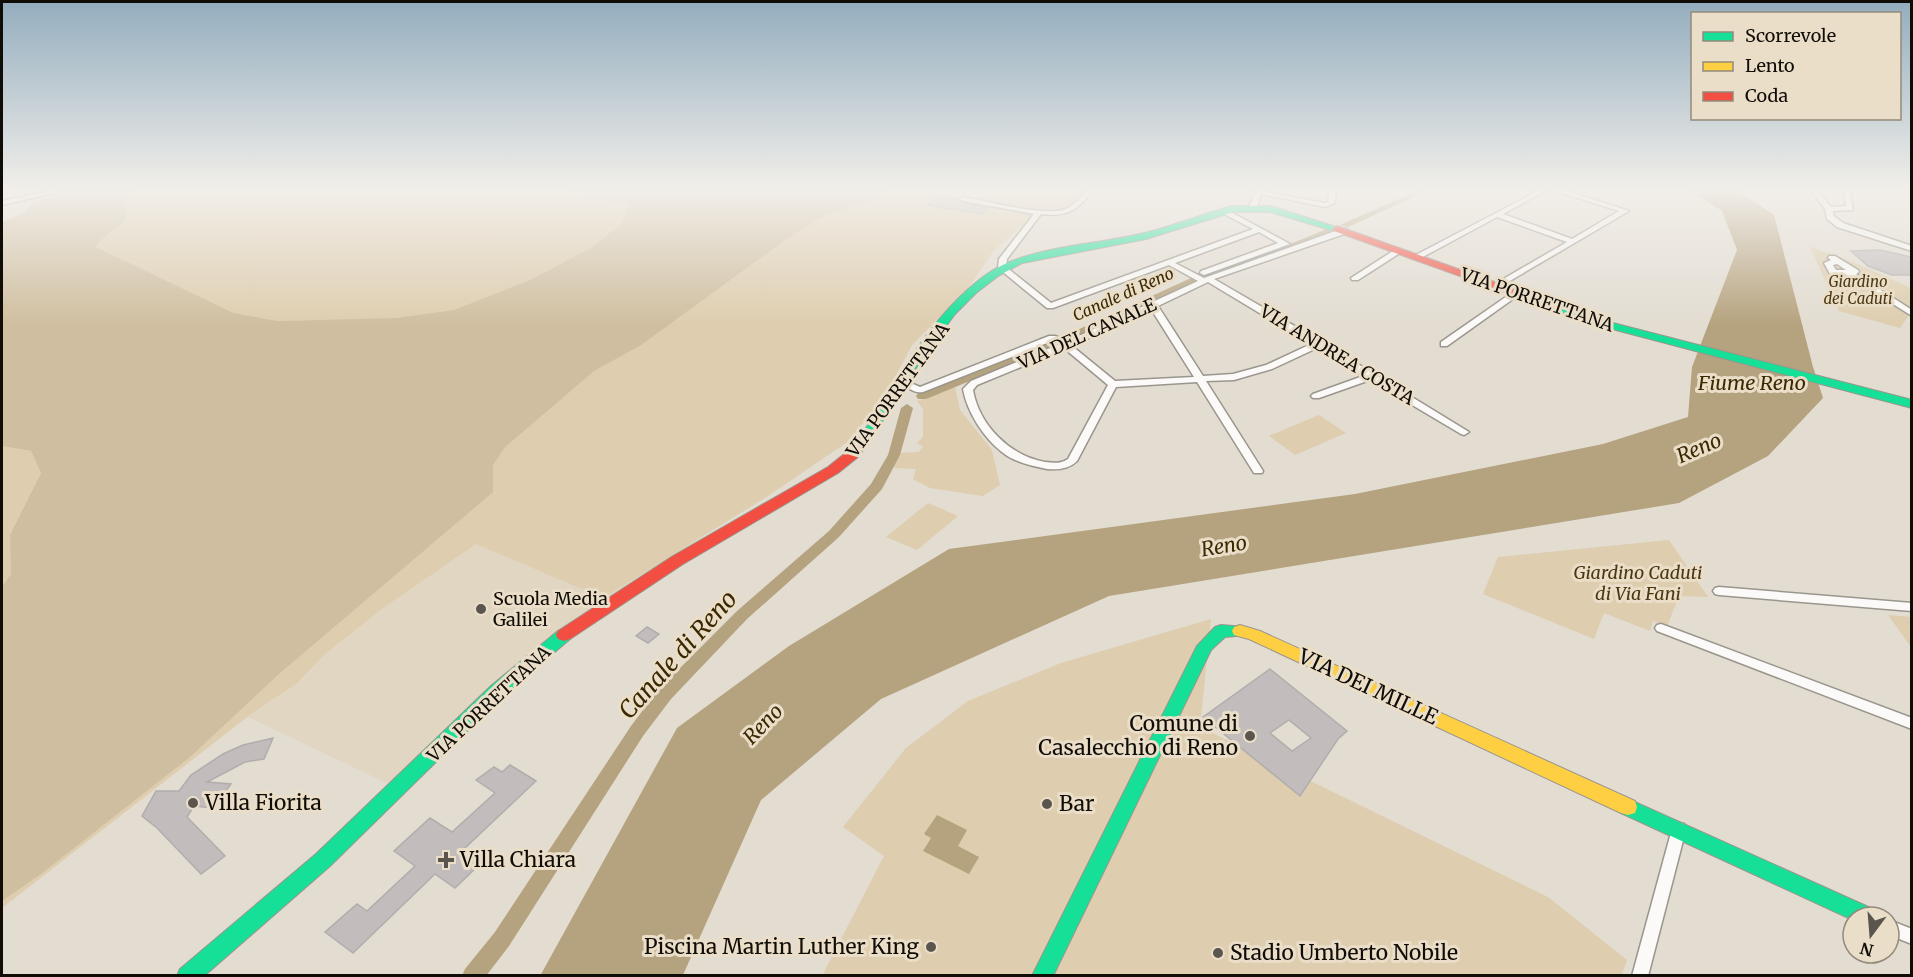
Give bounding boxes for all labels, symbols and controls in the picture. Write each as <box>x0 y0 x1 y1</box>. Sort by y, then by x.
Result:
legend <box>1691 12 1901 120</box>
text: Scorrevole <box>1745 24 1836 47</box>
text: Lento <box>1745 54 1795 77</box>
text: Coda <box>1745 84 1789 107</box>
street label: VIA PORRETTANA <box>1456 262 1617 337</box>
water label: Canale di Reno <box>1069 263 1177 325</box>
park label: Giardino dei Caduti <box>1823 272 1893 308</box>
street label: VIA DEL CANALE <box>1013 292 1160 375</box>
street label: VIA ANDREA COSTA <box>1255 299 1419 410</box>
street label: VIA PORRETTANA <box>840 318 954 462</box>
water label: Fiume Reno <box>1697 370 1806 395</box>
water label: Reno <box>1673 427 1725 468</box>
water label: Reno <box>1199 530 1249 561</box>
park label: Giardino Caduti di Via Fani <box>1574 561 1702 605</box>
water label: Canale di Reno <box>612 584 744 726</box>
place label: Scuola Media Galilei <box>493 587 608 631</box>
marker: Scuola Media Galilei <box>474 602 488 616</box>
street label: VIA PORRETTANA <box>421 640 556 768</box>
street label: VIA DEI MILLE <box>1293 642 1443 731</box>
water label: Reno <box>738 698 788 749</box>
place label: Comune di Casalecchio di Reno <box>1038 710 1238 761</box>
marker: Comune di Casalecchio di Reno <box>1243 729 1257 743</box>
place label: Villa Fiorita <box>204 789 322 816</box>
place label: Bar <box>1059 790 1094 817</box>
marker: Villa Fiorita <box>186 796 200 810</box>
marker: Bar <box>1040 797 1054 811</box>
place label: Villa Chiara <box>459 846 576 873</box>
marker: Villa Chiara <box>437 851 455 869</box>
north arrow <box>1841 905 1901 965</box>
place label: Piscina Martin Luther King <box>644 933 919 960</box>
text: N <box>1858 938 1876 961</box>
place label: Stadio Umberto Nobile <box>1230 939 1458 966</box>
marker: Piscina Martin Luther King <box>924 940 938 954</box>
marker: Stadio Umberto Nobile <box>1211 946 1225 960</box>

